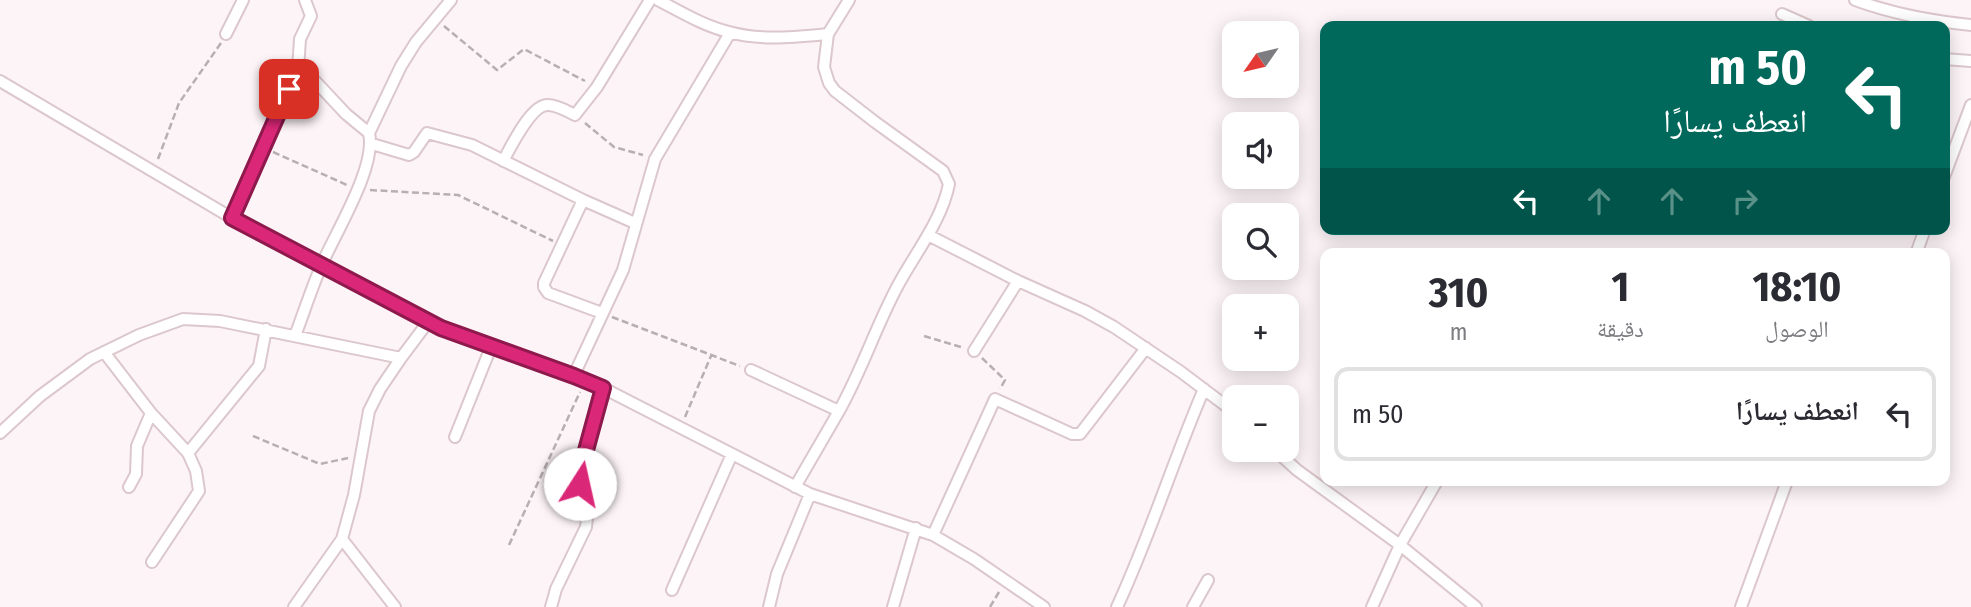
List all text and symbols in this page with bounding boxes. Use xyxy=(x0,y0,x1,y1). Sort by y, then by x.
north arrow xyxy=(1222,21,1298,98)
map controls xyxy=(1222,21,1299,462)
text: 50 m xyxy=(1709,38,1807,97)
icon: left xyxy=(1831,49,1922,140)
pin xyxy=(259,59,319,119)
icon: arrive xyxy=(270,70,308,108)
text: انعطف يسارًا xyxy=(1663,102,1807,140)
button: sound xyxy=(1222,112,1299,189)
icon: left xyxy=(1507,182,1545,220)
icon: ahead xyxy=(1580,182,1618,220)
icon: ahead xyxy=(1653,182,1691,220)
icon: right xyxy=(1726,182,1764,220)
button: search xyxy=(1222,203,1299,280)
text: 1 xyxy=(1612,262,1629,312)
text: 18:10 xyxy=(1753,262,1841,312)
text: 310 xyxy=(1429,268,1488,318)
button: + xyxy=(1222,294,1299,371)
text: دقيقة xyxy=(1597,315,1644,343)
text: الوصول xyxy=(1765,315,1829,343)
text: m xyxy=(1450,318,1467,346)
button: − xyxy=(1222,385,1299,462)
icon: left xyxy=(1880,395,1918,433)
text: انعطف يسارًا xyxy=(1736,396,1859,427)
text: 50 m xyxy=(1352,399,1404,430)
position arrow xyxy=(543,447,617,521)

